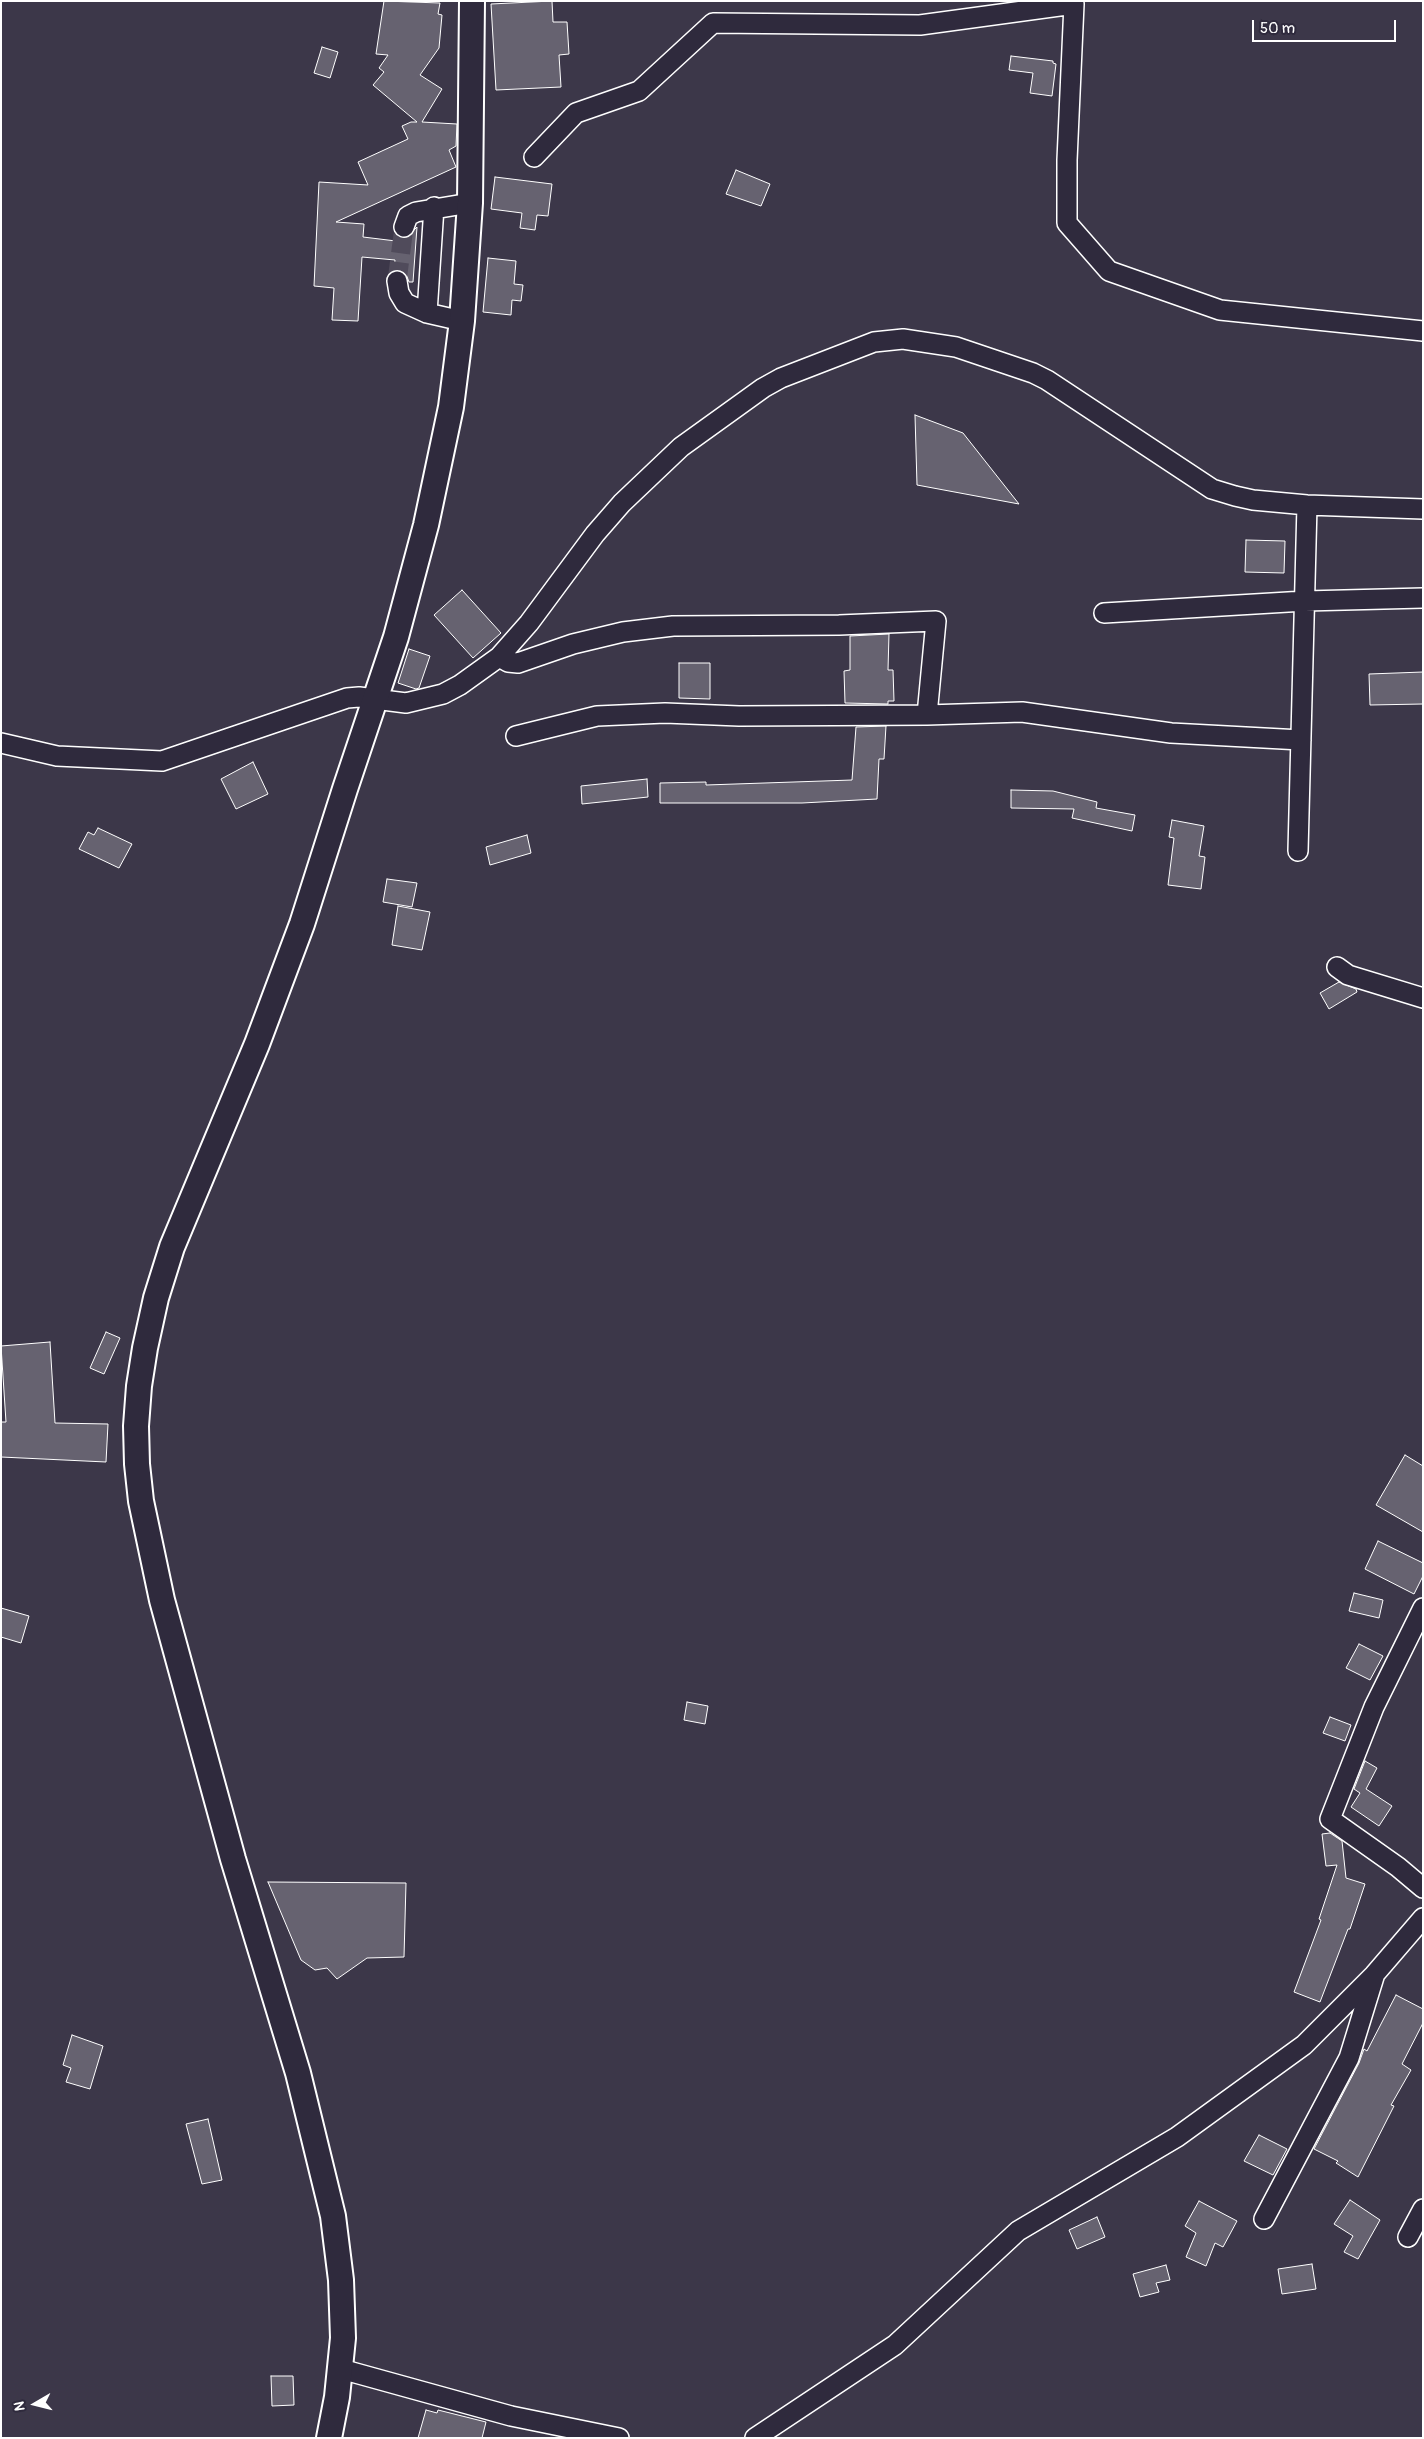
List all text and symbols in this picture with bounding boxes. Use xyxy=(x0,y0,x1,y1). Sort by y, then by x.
scale bar xyxy=(1254,10,1398,42)
text: 50 m xyxy=(1260,19,1295,38)
north arrow xyxy=(10,2379,60,2429)
text: N xyxy=(11,2400,29,2412)

